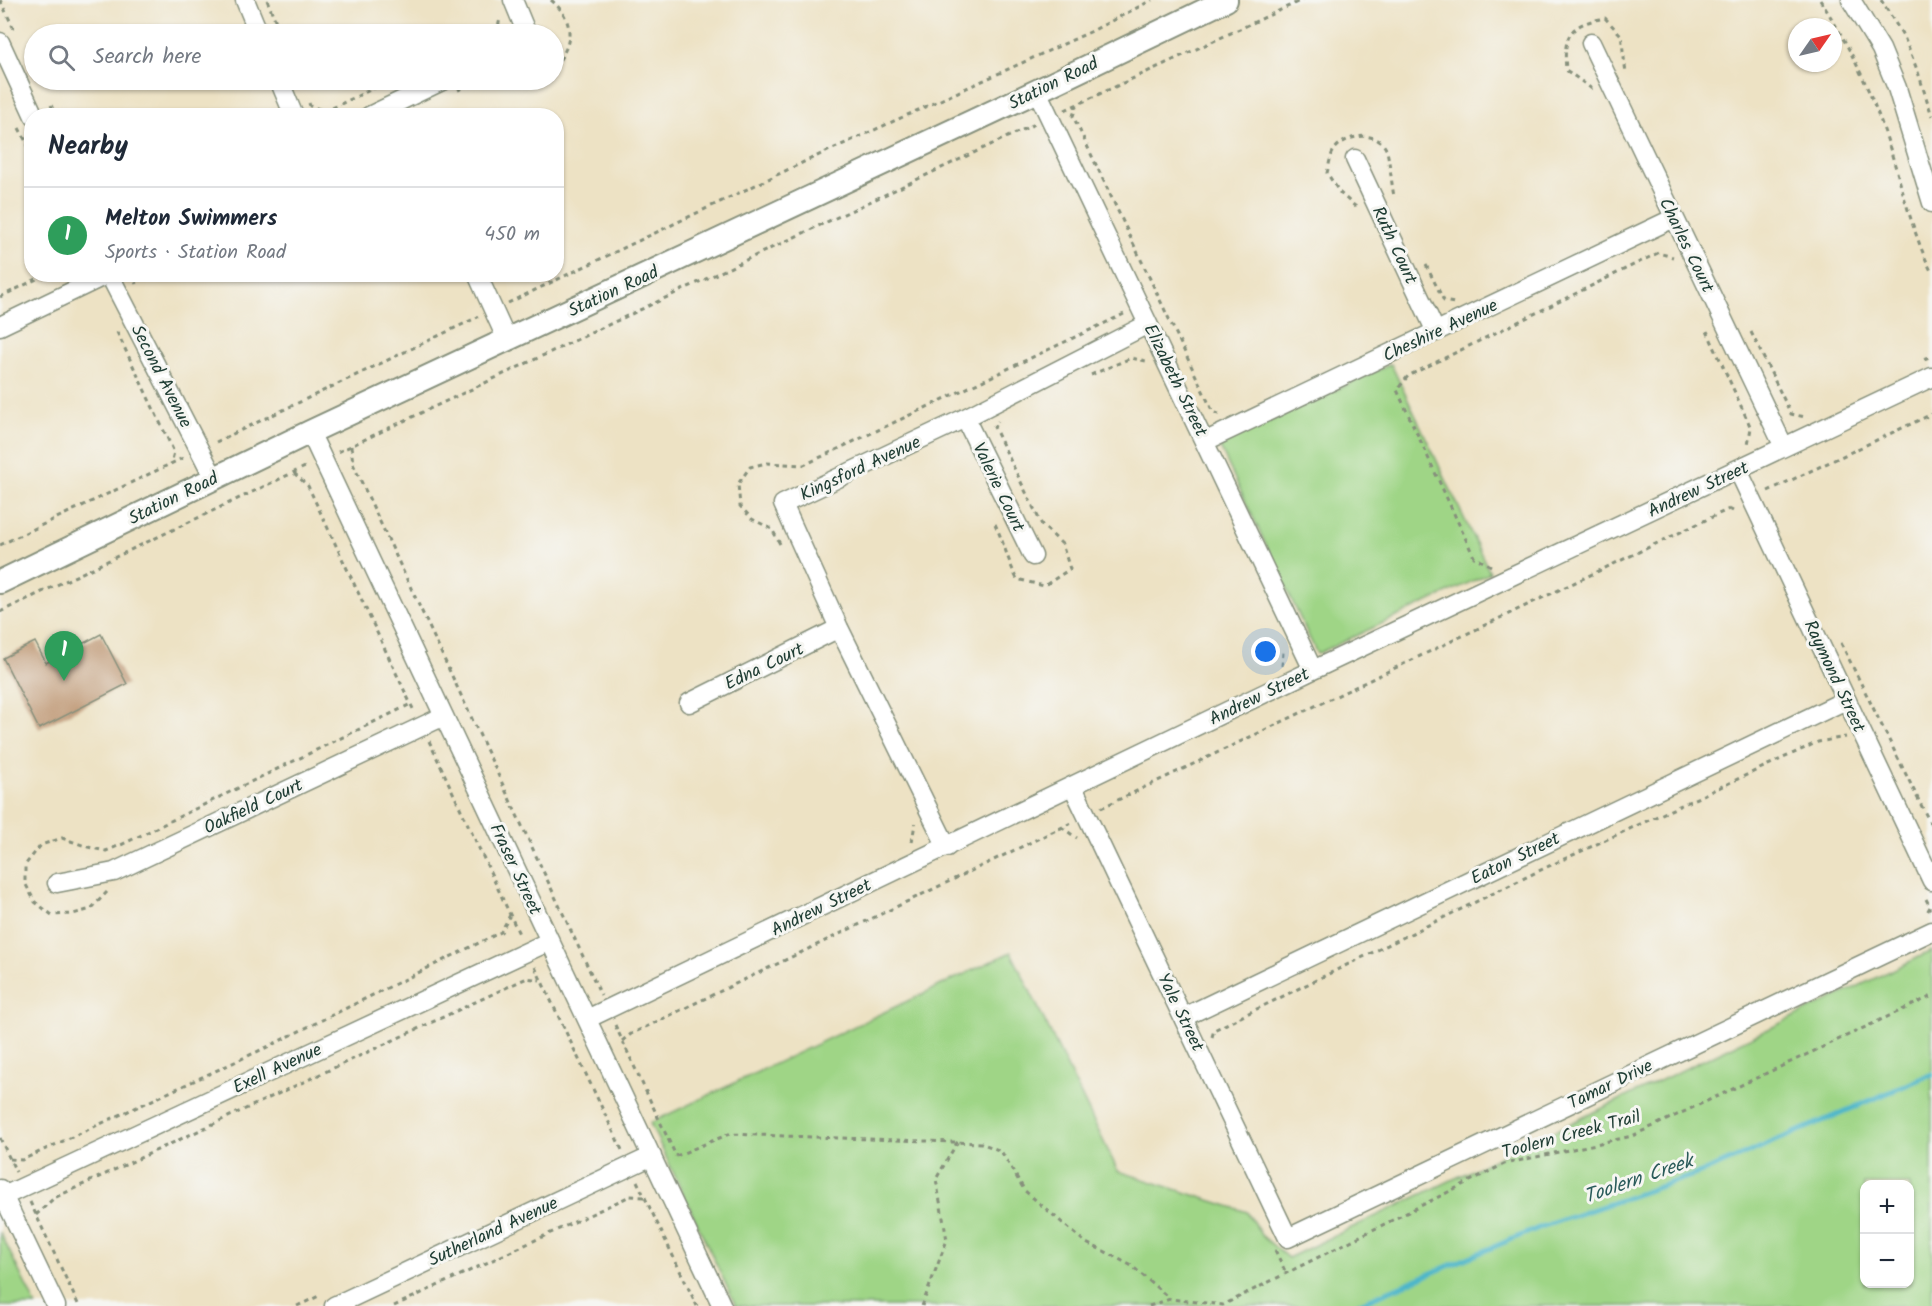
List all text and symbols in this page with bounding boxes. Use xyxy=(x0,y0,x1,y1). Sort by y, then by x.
north arrow xyxy=(1788,18,1842,72)
search box xyxy=(24,24,564,90)
text: Search here xyxy=(93,40,201,75)
icon: search xyxy=(45,41,78,74)
street label: Station Road xyxy=(1004,50,1105,119)
text: Nearby xyxy=(48,126,128,168)
street label: Charles Court xyxy=(1650,193,1722,299)
text: Melton Swimmers xyxy=(105,202,277,237)
street label: Ruth Court xyxy=(1363,202,1425,291)
text: 1 xyxy=(64,219,71,251)
text: 450 m xyxy=(484,219,540,251)
text: Sports · Station Road xyxy=(105,237,286,269)
street label: Station Road xyxy=(563,258,665,326)
street label: Cheshire Avenue xyxy=(1378,292,1503,371)
street label: Elizabeth Street xyxy=(1135,319,1215,443)
street label: Second Avenue xyxy=(122,320,199,433)
street label: Kingsford Avenue xyxy=(795,429,926,510)
street label: Valerie Court xyxy=(963,438,1032,538)
street label: Andrew Street xyxy=(1643,454,1755,526)
street label: Station Road xyxy=(124,465,225,534)
street label: Raymond Street xyxy=(1795,616,1873,739)
pin: 1 xyxy=(44,632,84,681)
street label: Edna Court xyxy=(720,635,810,699)
your location xyxy=(1251,637,1280,666)
street label: Andrew Street xyxy=(1205,660,1316,734)
street label: Oakfield Court xyxy=(199,771,309,843)
street label: Fraser Street xyxy=(481,819,549,921)
street label: Eaton Street xyxy=(1466,825,1566,894)
street label: Andrew Street xyxy=(767,871,878,945)
street label: Yale Street xyxy=(1148,968,1212,1058)
street label: Exell Avenue xyxy=(228,1036,327,1103)
street label: Tamar Drive xyxy=(1563,1052,1658,1118)
street label: Toolern Creek Trail xyxy=(1499,1103,1645,1168)
water label: Toolern Creek xyxy=(1580,1145,1700,1214)
map controls xyxy=(1860,1180,1914,1288)
button: + xyxy=(1860,1180,1914,1234)
street label: Sutherland Avenue xyxy=(424,1190,563,1275)
button: − xyxy=(1860,1234,1914,1288)

